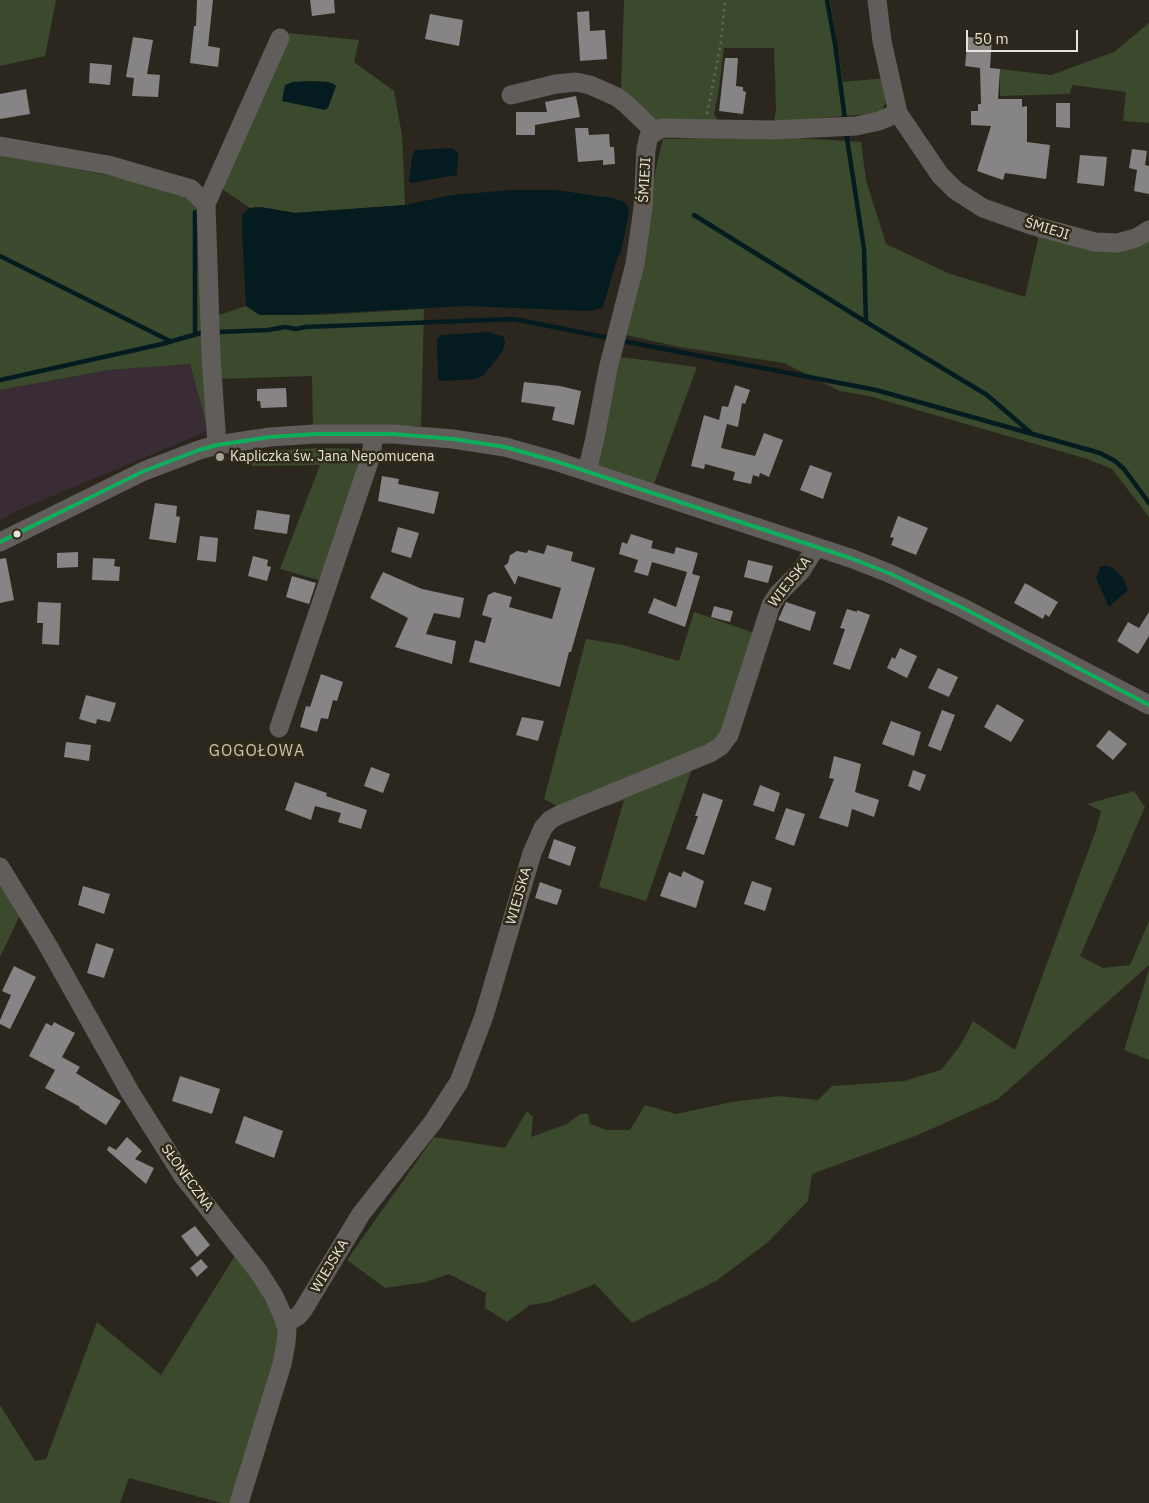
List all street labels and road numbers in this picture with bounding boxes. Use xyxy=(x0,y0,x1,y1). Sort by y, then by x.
street label: ŚMIEJI xyxy=(635,157,655,203)
street label: ŚMIEJI xyxy=(1023,214,1071,244)
street label: WIEJSKA xyxy=(765,554,815,610)
street label: WIEJSKA xyxy=(503,865,535,927)
street label: SŁONECZNA xyxy=(157,1141,217,1215)
street label: WIEJSKA xyxy=(308,1236,352,1296)

